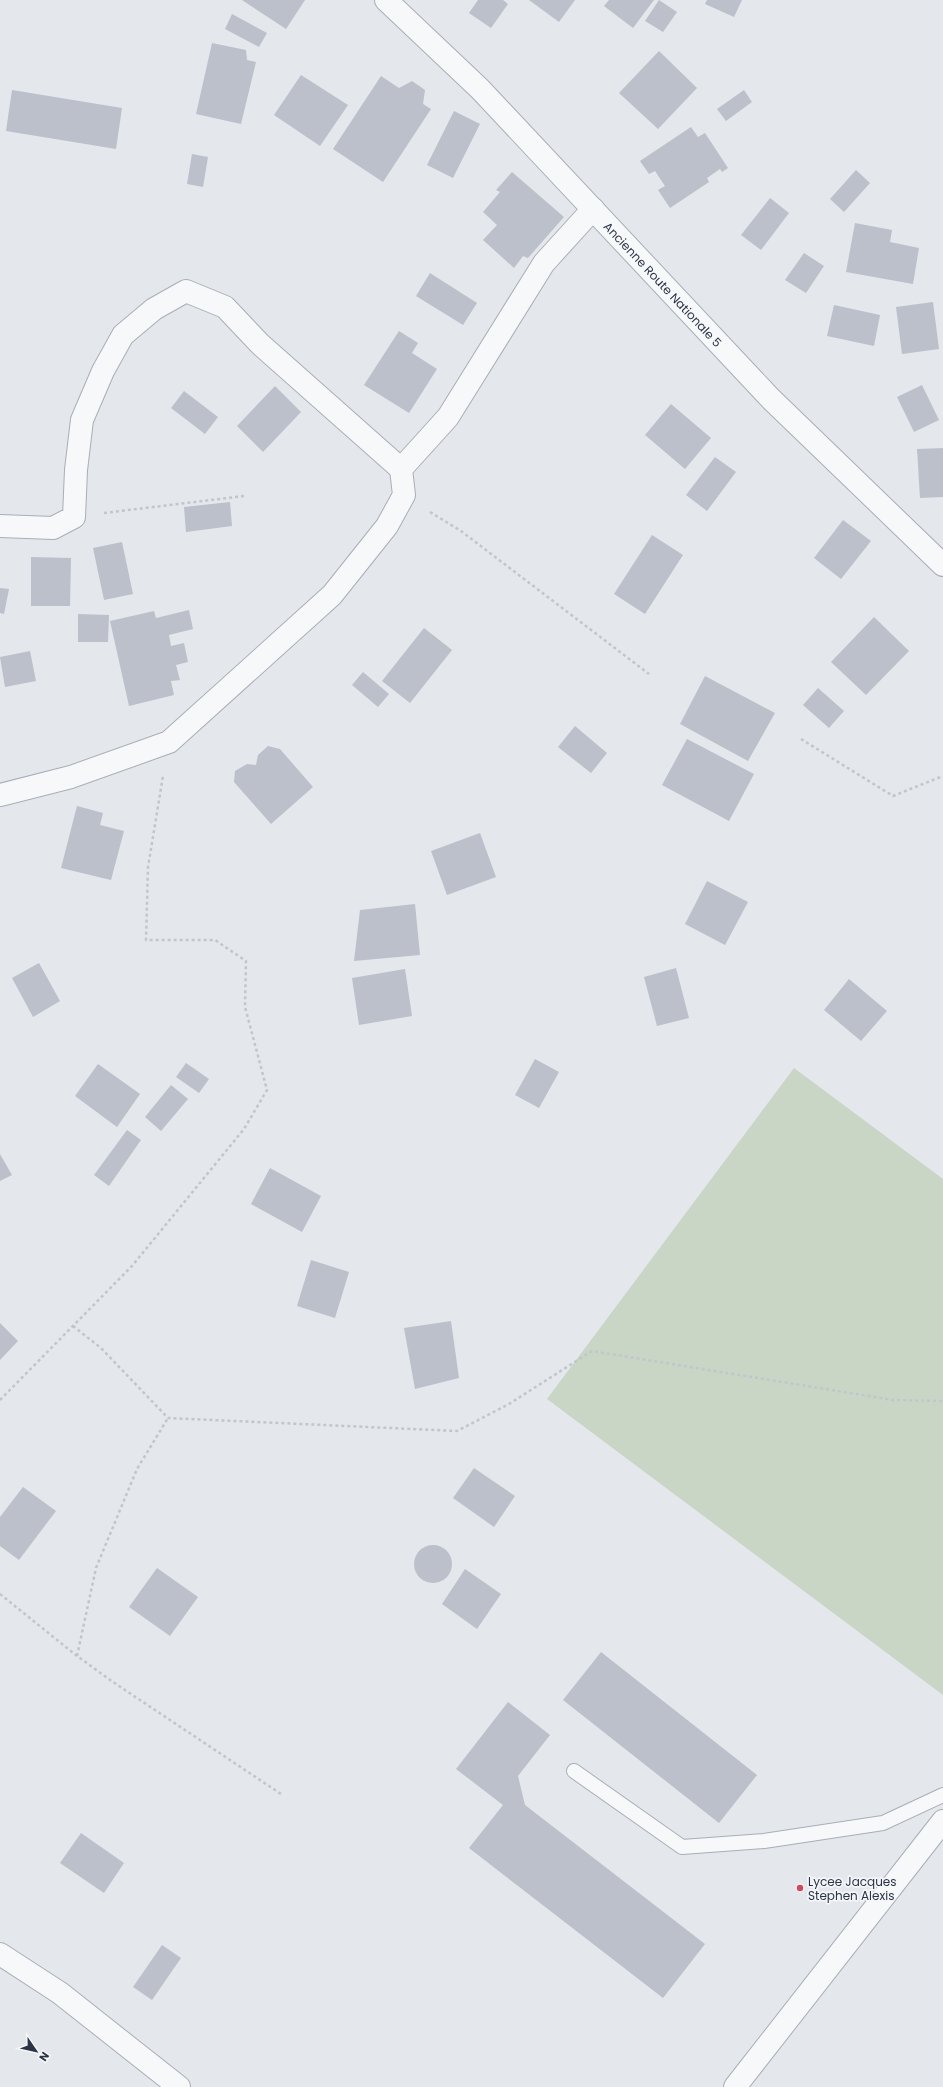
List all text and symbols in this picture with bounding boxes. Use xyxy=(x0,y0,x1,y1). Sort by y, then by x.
street label: Ancienne Route Nationale 5 xyxy=(600,218,726,350)
place label: Lycee Jacques Stephen Alexis xyxy=(808,1873,897,1904)
marker: Lycee Jacques Stephen Alexis xyxy=(795,1883,805,1893)
north arrow xyxy=(16,2031,56,2071)
text: N xyxy=(35,2049,53,2064)

